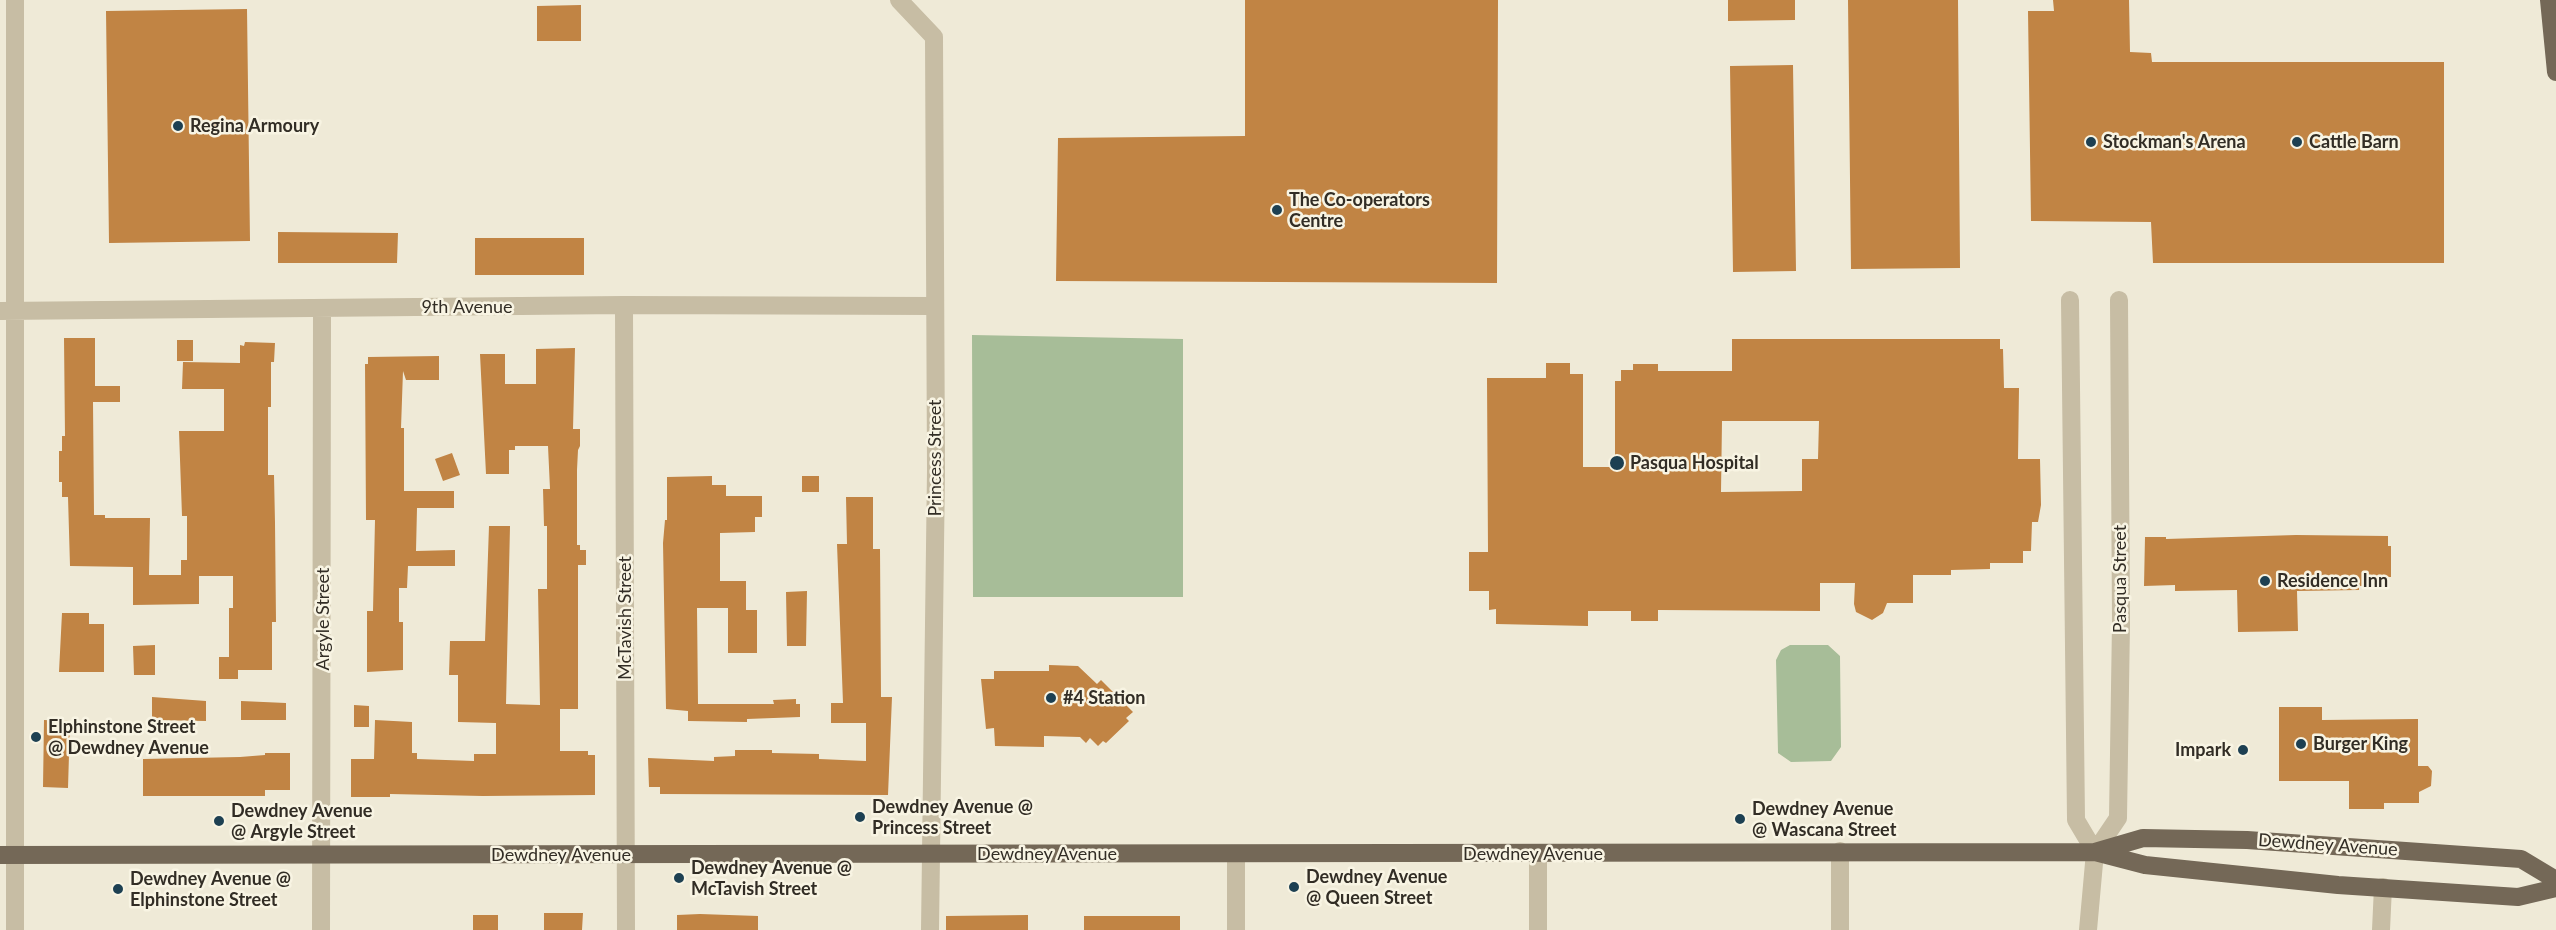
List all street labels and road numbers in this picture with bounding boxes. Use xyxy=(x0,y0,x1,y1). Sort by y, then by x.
street label: 9th Avenue xyxy=(421,296,513,318)
street label: Princess Street xyxy=(924,399,946,517)
street label: Pasqua Street xyxy=(2109,525,2131,633)
street label: McTavish Street xyxy=(614,556,636,680)
street label: Argyle Street xyxy=(312,568,334,670)
street label: Dewdney Avenue xyxy=(2257,829,2399,861)
street label: Dewdney Avenue xyxy=(977,843,1117,865)
street label: Dewdney Avenue xyxy=(1463,843,1603,865)
street label: Dewdney Avenue xyxy=(491,844,631,866)

